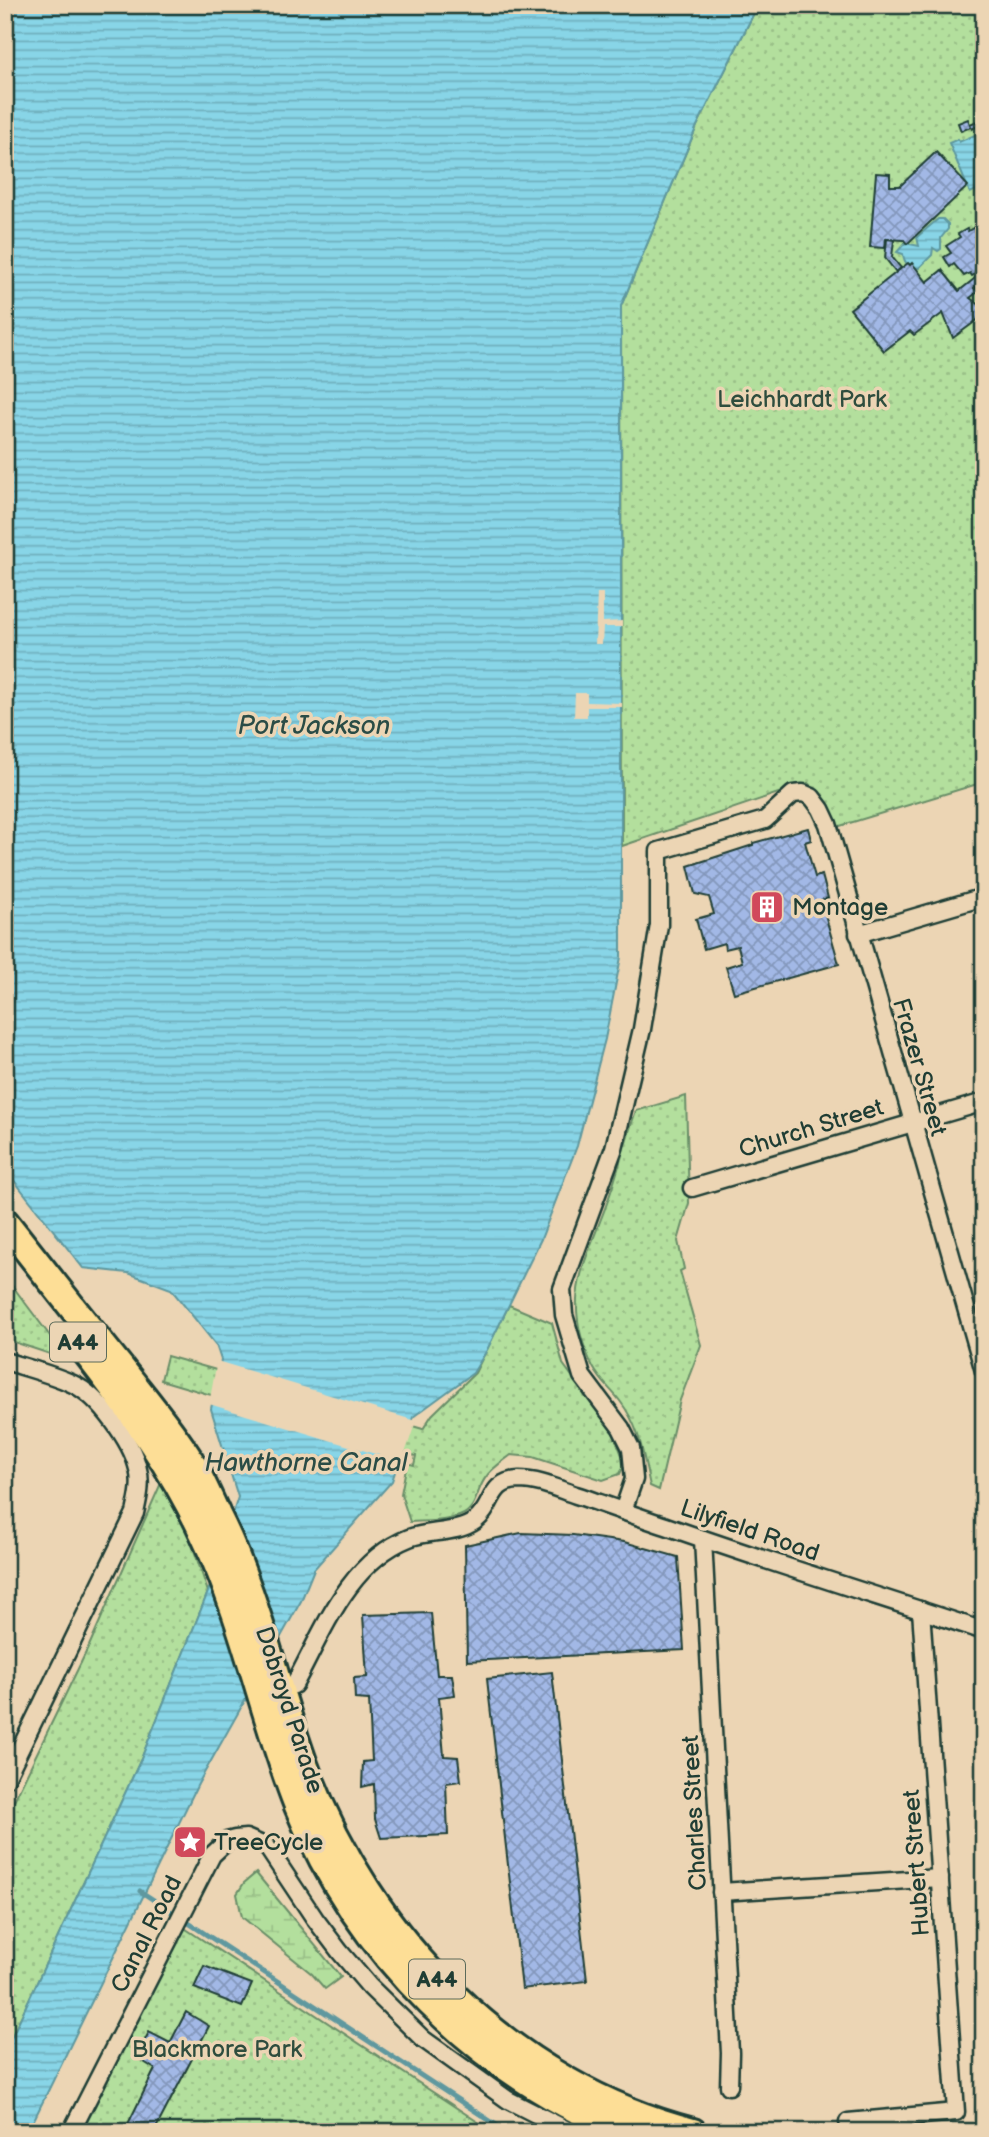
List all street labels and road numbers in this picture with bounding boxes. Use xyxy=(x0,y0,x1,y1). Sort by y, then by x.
street label: Frazer Street xyxy=(886,995,953,1140)
street label: Church Street xyxy=(735,1093,888,1164)
road number: A44 xyxy=(50,1322,106,1362)
street label: Lilyfield Road xyxy=(677,1493,823,1568)
street label: Dobroyd Parade xyxy=(249,1623,330,1797)
street label: Charles Street xyxy=(676,1734,713,1892)
street label: Hubert Street xyxy=(897,1788,936,1937)
street label: Canal Road xyxy=(105,1871,188,1998)
road number: A44 xyxy=(409,1960,465,1998)

